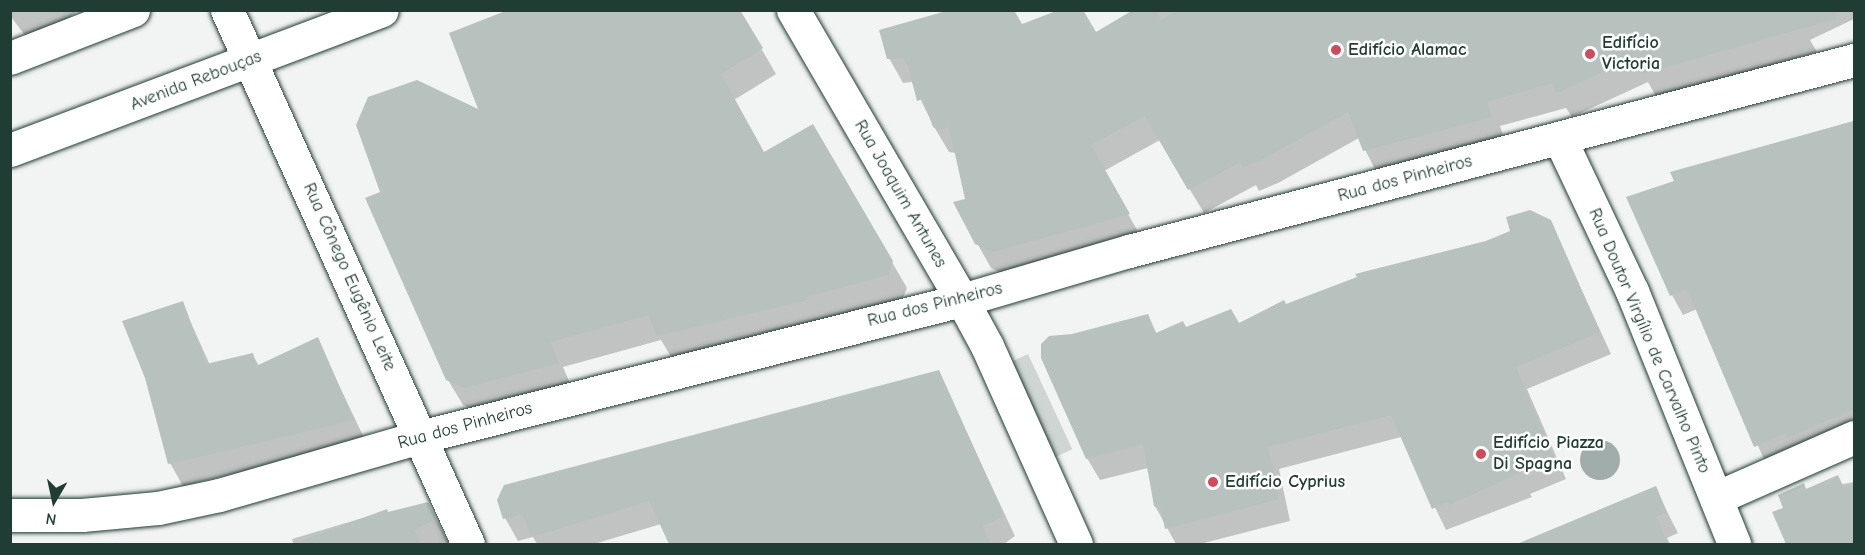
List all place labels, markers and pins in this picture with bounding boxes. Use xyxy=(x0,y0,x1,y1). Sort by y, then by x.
place label: Edifício Victoria xyxy=(1602,33,1660,76)
place label: Edifício Alamac xyxy=(1348,39,1466,61)
marker: Edifício Alamac xyxy=(1329,43,1343,57)
marker: Edifício Victoria xyxy=(1583,47,1597,61)
place label: Edifício Piazza Di Spagna xyxy=(1493,433,1604,476)
marker: Edifício Piazza Di Spagna xyxy=(1474,447,1488,461)
place label: Edifício Cyprius xyxy=(1225,471,1345,493)
marker: Edifício Cyprius xyxy=(1206,475,1220,489)

